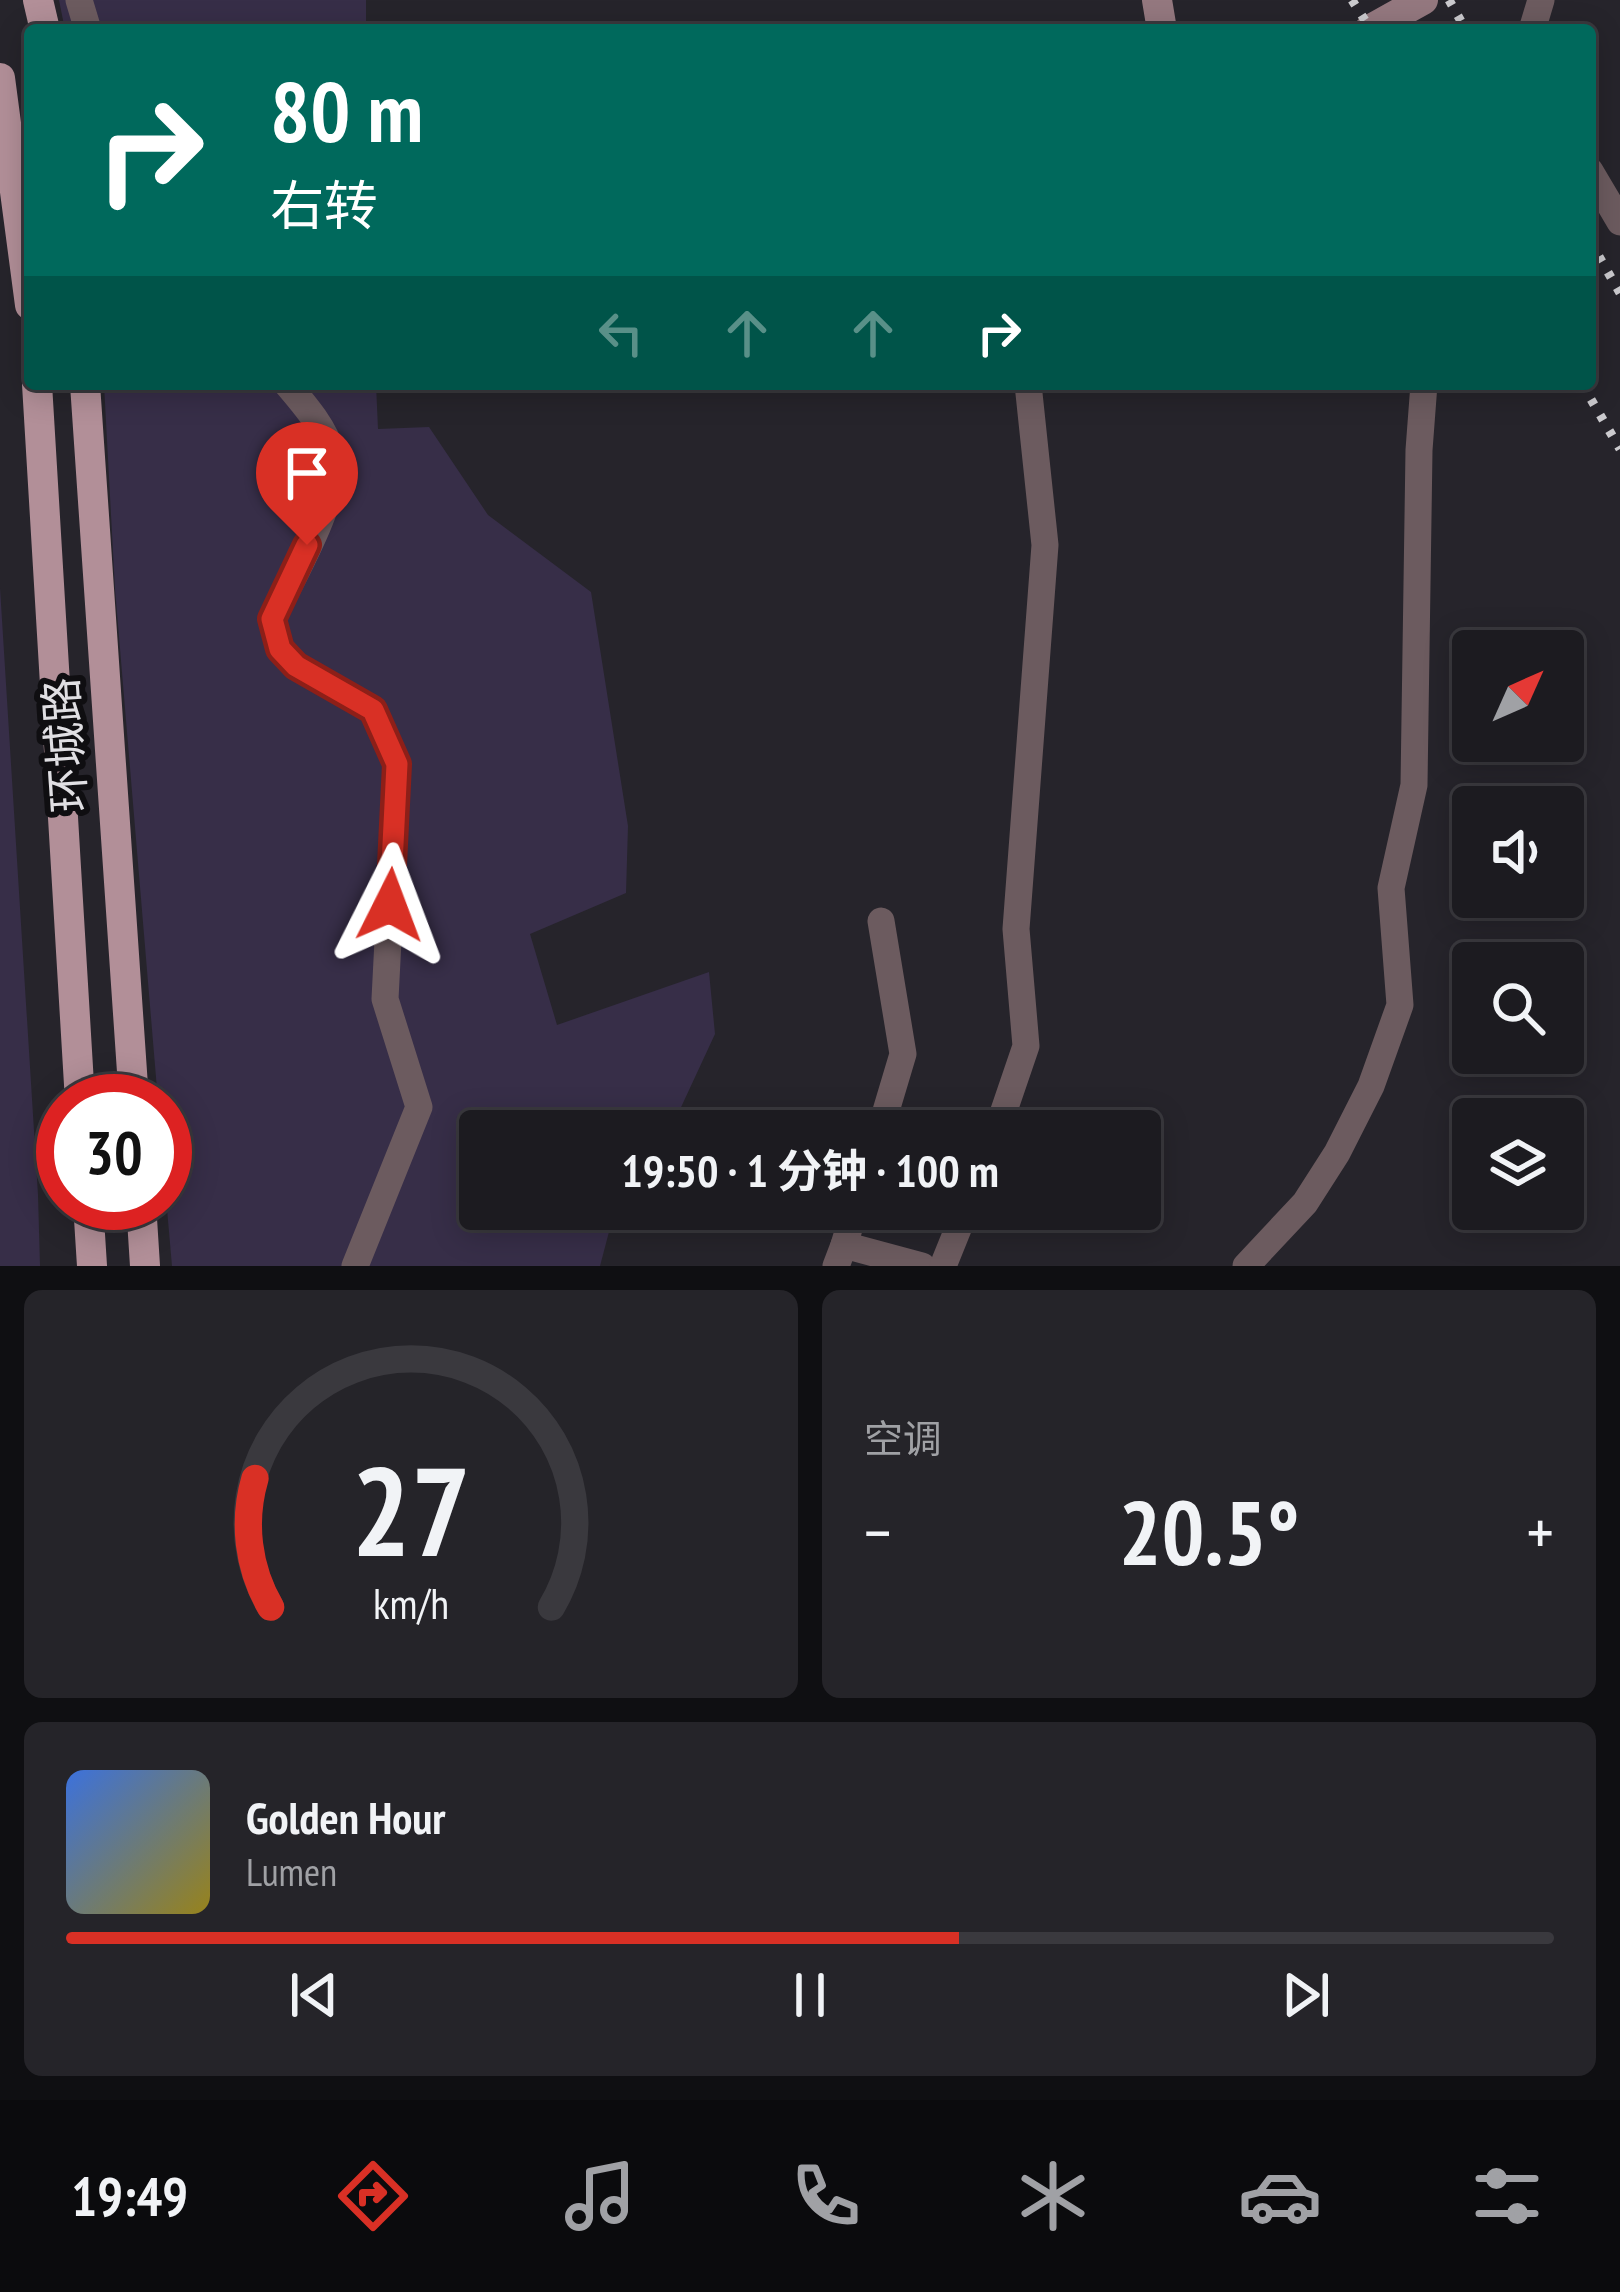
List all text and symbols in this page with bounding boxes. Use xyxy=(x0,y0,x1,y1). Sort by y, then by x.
text: 80 m xyxy=(270,56,423,165)
icon: right xyxy=(72,72,228,228)
text: 右转 xyxy=(270,170,378,240)
icon: left xyxy=(588,300,654,366)
icon: ahead xyxy=(714,300,780,366)
icon: ahead xyxy=(840,300,906,366)
icon: right xyxy=(966,300,1032,366)
pin xyxy=(256,422,358,545)
icon: arrive xyxy=(274,440,340,506)
north arrow xyxy=(1452,630,1584,762)
map controls xyxy=(1452,630,1584,1230)
street label: 环城路 xyxy=(30,676,98,814)
button: sound xyxy=(1452,786,1584,918)
position arrow xyxy=(327,842,453,968)
button: search xyxy=(1452,942,1584,1074)
speed limit sign: 30 xyxy=(36,1074,192,1230)
button: layers xyxy=(1452,1098,1584,1230)
text: 19:50 · 1 分钟 · 100 m xyxy=(621,1141,999,1199)
text: 空调 xyxy=(864,1413,942,1464)
text: 27 xyxy=(351,1429,471,1590)
text: 20.5° xyxy=(1119,1473,1299,1590)
text: − xyxy=(864,1489,891,1574)
text: + xyxy=(1527,1489,1554,1574)
text: km/h xyxy=(373,1575,449,1631)
text: Golden Hour xyxy=(246,1788,446,1846)
text: Lumen xyxy=(246,1846,337,1897)
icon: previous xyxy=(281,1962,347,2028)
icon: pause xyxy=(777,1962,843,2028)
icon: next xyxy=(1273,1962,1339,2028)
icon: directions xyxy=(331,2154,415,2238)
icon: music xyxy=(558,2154,642,2238)
icon: phone xyxy=(784,2154,868,2238)
icon: climate xyxy=(1011,2154,1095,2238)
icon: car xyxy=(1238,2154,1322,2238)
icon: filters xyxy=(1465,2154,1549,2238)
text: 19:49 xyxy=(71,2161,188,2231)

